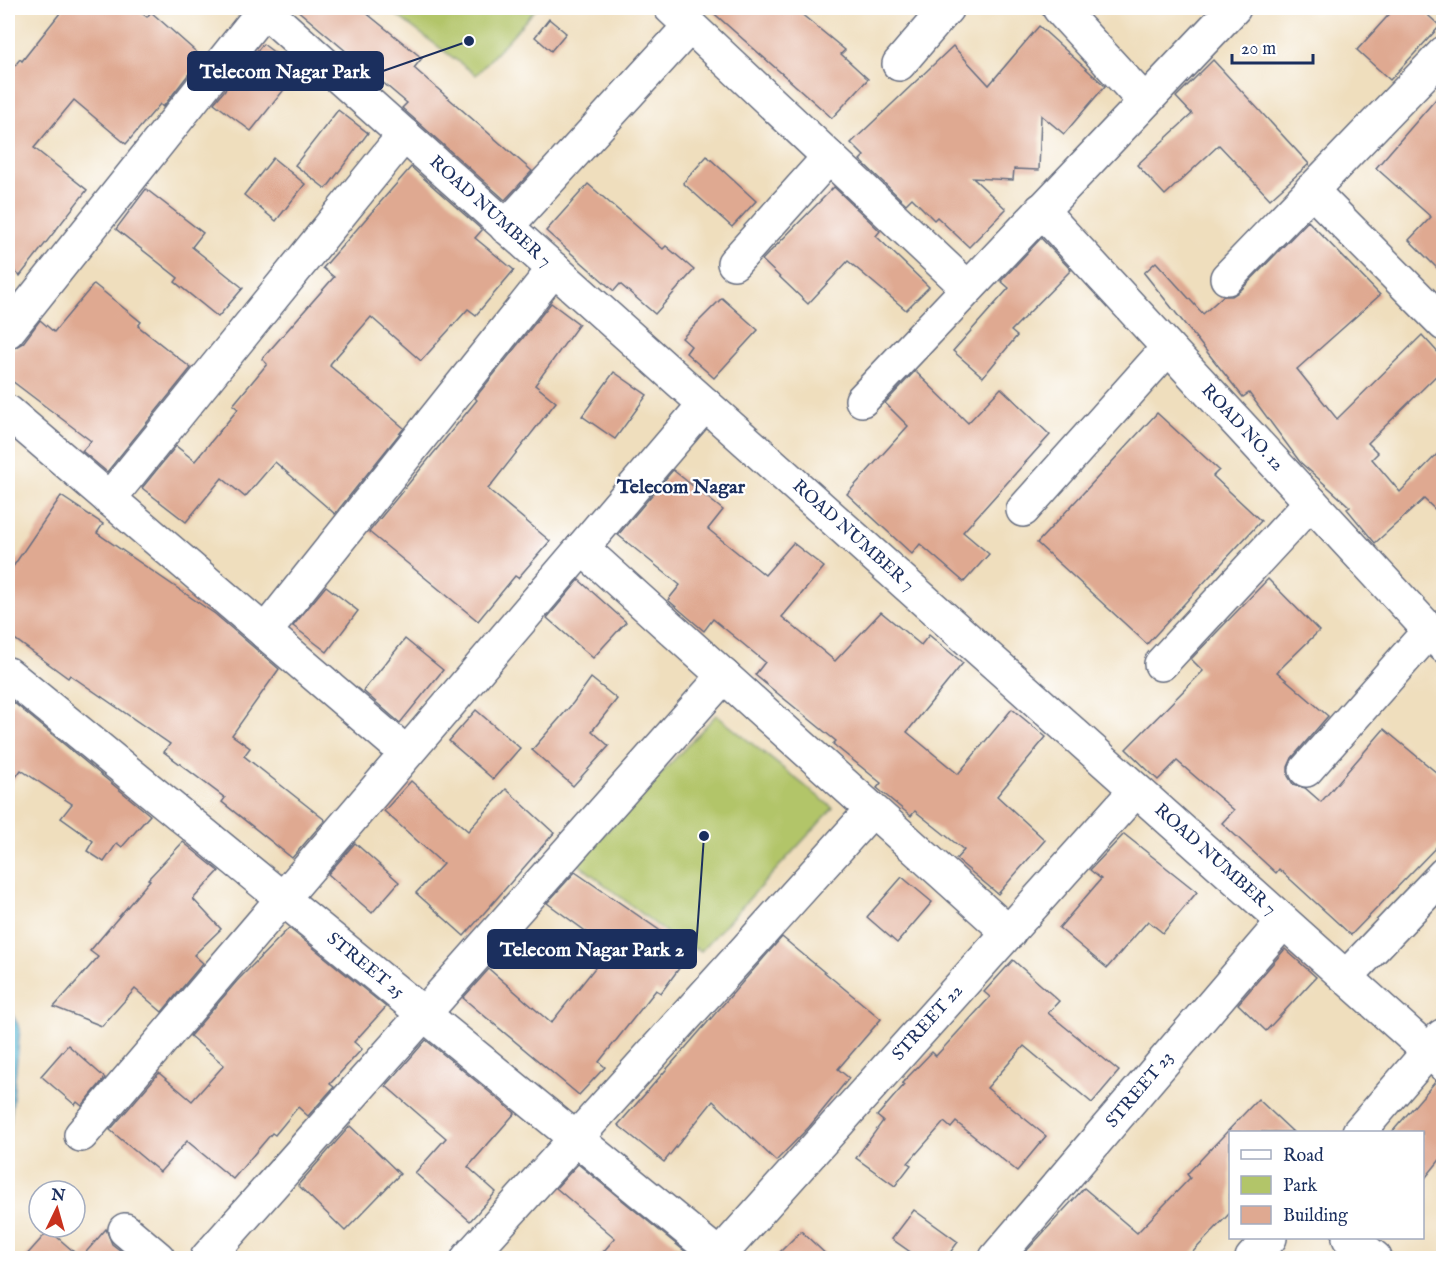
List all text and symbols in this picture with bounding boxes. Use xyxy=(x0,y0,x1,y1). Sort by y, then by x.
scale bar xyxy=(1232,27,1313,65)
text: 20 m xyxy=(1241,38,1276,61)
callout: Telecom Nagar Park xyxy=(188,52,383,90)
text: Telecom Nagar Park xyxy=(199,60,371,85)
street label: ROAD NUMBER 7 xyxy=(424,151,556,273)
street label: ROAD NO. 12 xyxy=(1196,379,1288,477)
district label: Telecom Nagar xyxy=(616,475,746,500)
street label: ROAD NUMBER 7 xyxy=(787,475,919,597)
street label: ROAD NUMBER 7 xyxy=(1149,799,1281,921)
street label: STREET 25 xyxy=(322,928,409,1004)
callout: Telecom Nagar Park 2 xyxy=(488,930,696,968)
text: Telecom Nagar Park 2 xyxy=(499,938,685,963)
street label: STREET 22 xyxy=(888,980,968,1066)
street label: STREET 23 xyxy=(1101,1047,1179,1133)
legend xyxy=(1229,1131,1424,1239)
text: Road xyxy=(1283,1145,1324,1168)
text: Park xyxy=(1283,1175,1318,1198)
north arrow xyxy=(27,1179,87,1239)
text: N xyxy=(49,1185,66,1207)
text: Building xyxy=(1283,1205,1348,1228)

